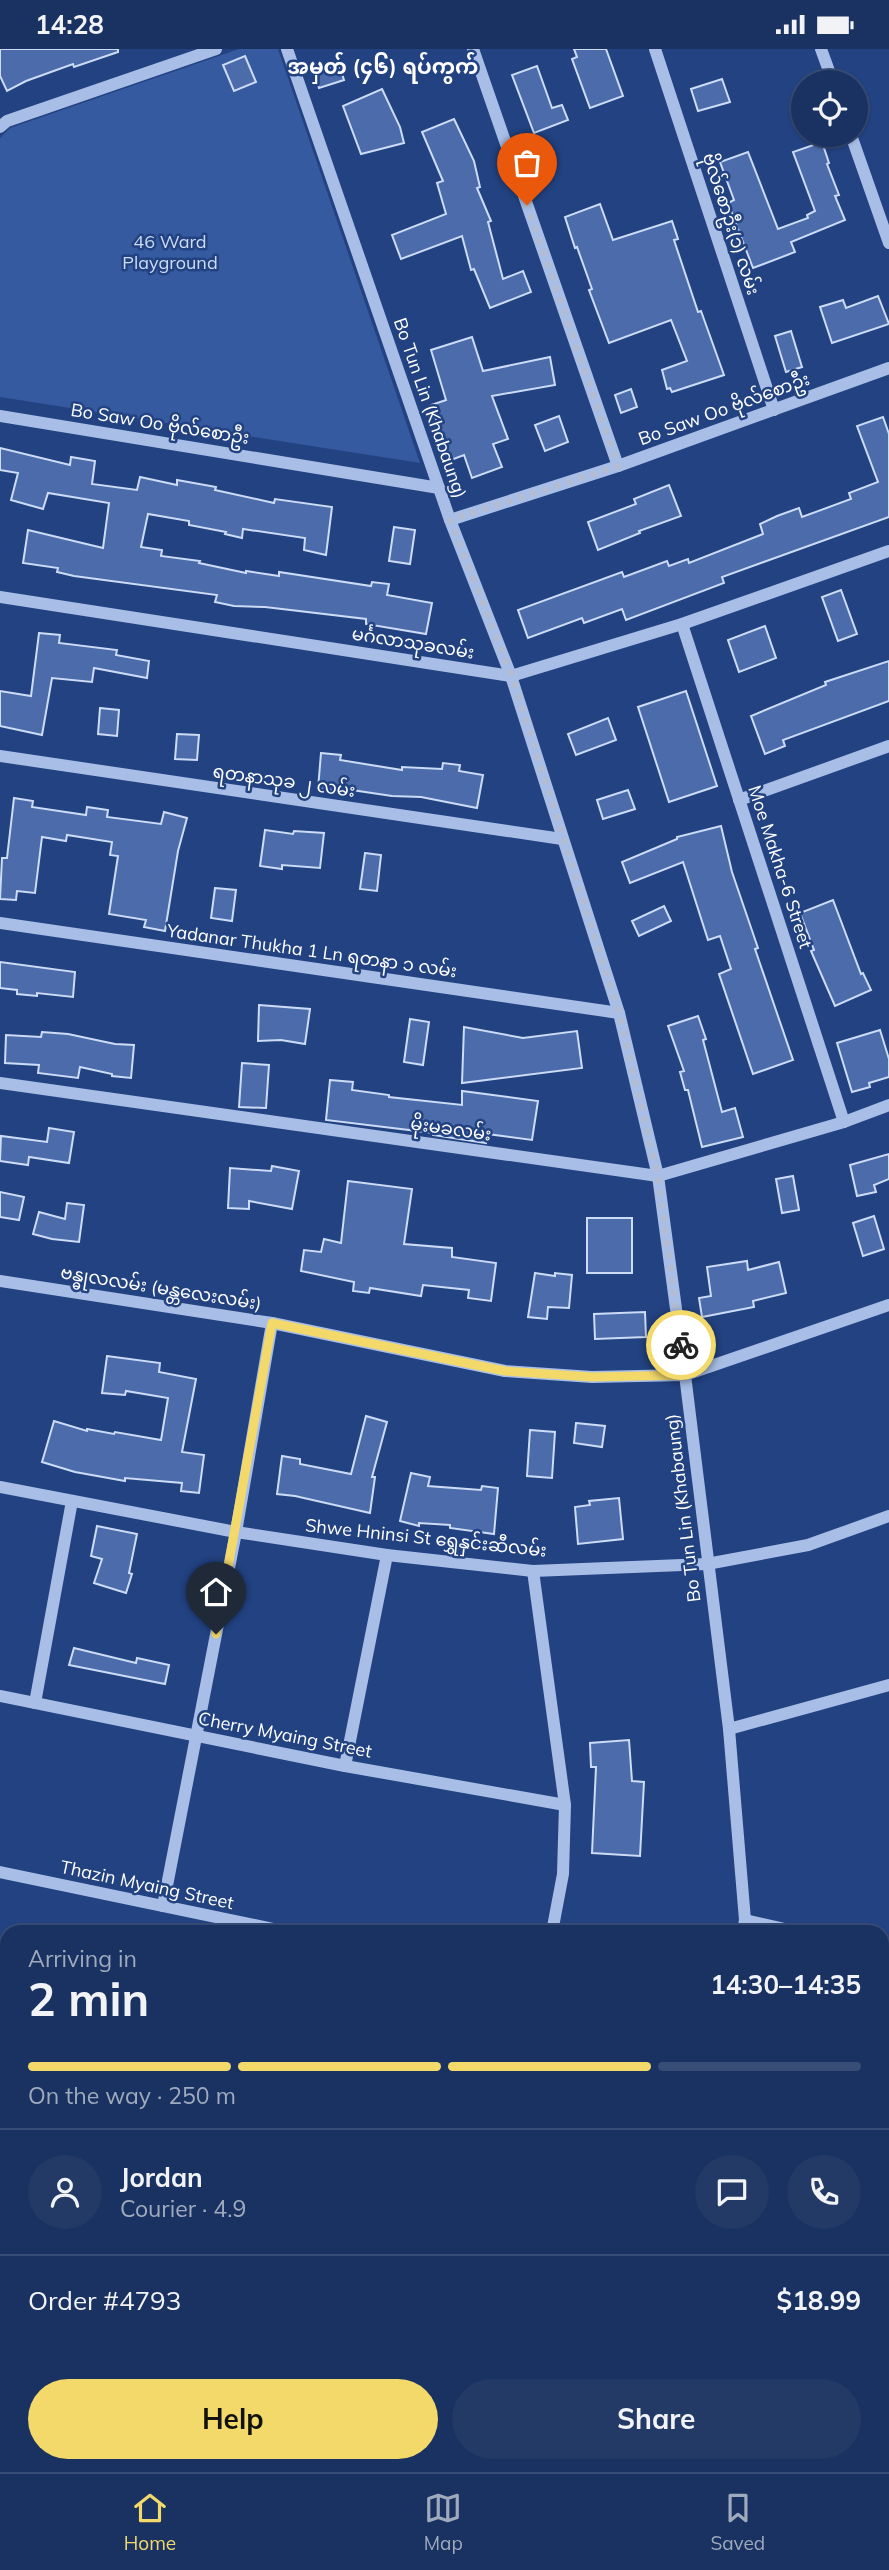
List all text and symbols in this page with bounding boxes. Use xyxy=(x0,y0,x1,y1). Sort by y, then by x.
text: 14:28 xyxy=(35,8,104,41)
district label: အမှတ် (၄၆) ရပ်ကွက် xyxy=(288,51,478,84)
map controls xyxy=(791,70,868,147)
button: locate xyxy=(791,70,868,147)
pin xyxy=(497,133,557,205)
icon: bag xyxy=(508,144,546,182)
street label: ဗိုလ်စောဦး(၁) လမ်း xyxy=(694,149,767,299)
park label: 46 Ward Playground xyxy=(122,230,218,274)
street label: Bo Tun Lin (Khabaung) xyxy=(389,315,472,501)
street label: Bo Saw Oo ဗိုလ်စောဦး xyxy=(634,365,814,454)
street label: Bo Saw Oo ဗိုလ်စောဦး xyxy=(69,396,251,453)
street label: မင်္ဂလာသုခလမ်း xyxy=(350,620,476,667)
street label: ရတနာသုခ ၂ လမ်း xyxy=(211,758,357,806)
street label: Moe Makha-6 Street xyxy=(743,782,818,951)
street label: Yadanar Thukha 1 Ln ရတနာ ၁ လမ်း xyxy=(164,918,459,986)
street label: မိုးမခလမ်း xyxy=(409,1109,493,1150)
street label: ဗန္ဓုလလမ်း (မန္တလေးလမ်း) xyxy=(58,1259,263,1319)
courier xyxy=(646,1310,716,1380)
icon: bike xyxy=(662,1326,700,1364)
street label: Bo Tun Lin (Khabaung) xyxy=(660,1413,705,1603)
street label: Shwe Hninsi St ရွှေနှင်းဆီလမ်း xyxy=(304,1511,548,1566)
pin xyxy=(186,1562,246,1634)
icon: home xyxy=(197,1573,235,1611)
street label: Cherry Myaing Street xyxy=(196,1706,374,1763)
street label: Thazin Myaing Street xyxy=(58,1855,236,1914)
text: Arriving in xyxy=(28,1944,137,1973)
text: 14:30–14:35 xyxy=(710,1968,861,2001)
text: 2 min xyxy=(28,1970,149,2028)
text: On the way · 250 m xyxy=(28,2081,236,2110)
button: person xyxy=(28,2155,102,2229)
button: chat xyxy=(695,2155,769,2229)
button: phone xyxy=(787,2155,861,2229)
text: Jordan xyxy=(120,2161,203,2194)
text: Courier · 4.9 xyxy=(120,2194,246,2223)
text: Order #4793 xyxy=(28,2284,181,2317)
text: $18.99 xyxy=(777,2284,861,2317)
button: Help xyxy=(28,2379,438,2459)
button: Share xyxy=(452,2379,861,2459)
tab: Home xyxy=(124,2489,176,2555)
tab: Map xyxy=(424,2489,463,2555)
tab: Saved xyxy=(710,2489,765,2555)

